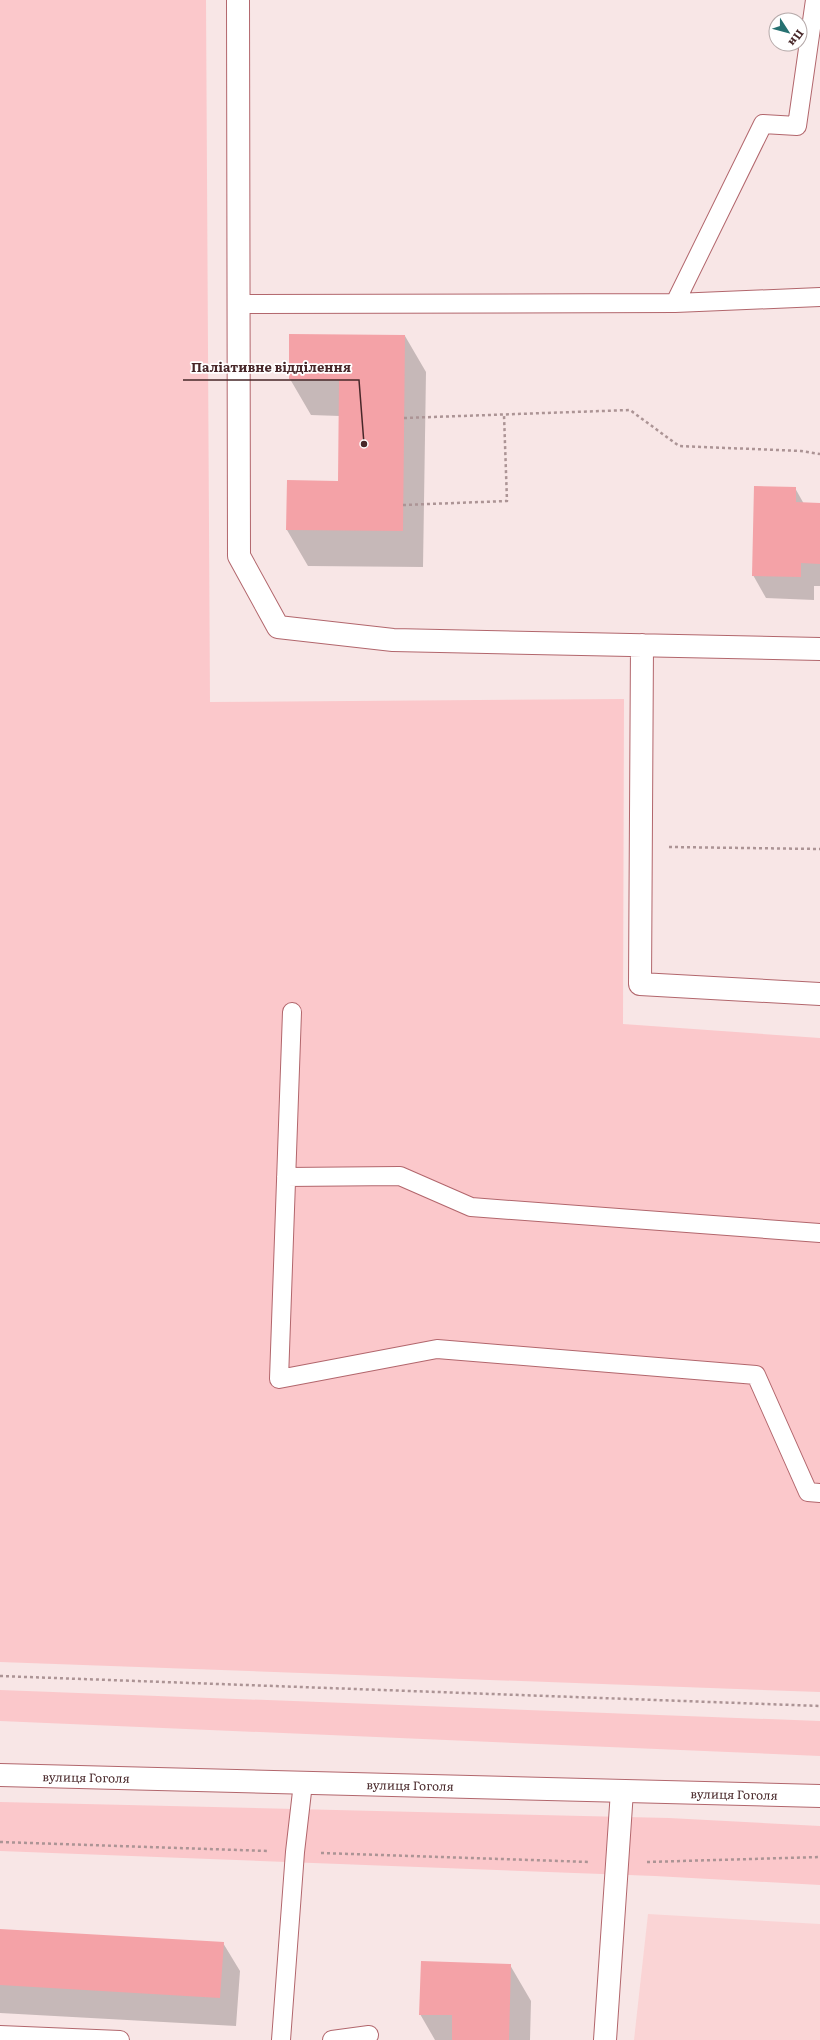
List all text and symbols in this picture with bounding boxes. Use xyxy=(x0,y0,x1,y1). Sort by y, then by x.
north arrow xyxy=(768,12,808,52)
text: Пн xyxy=(785,27,808,50)
callout: Паліативне відділення xyxy=(183,355,359,380)
text: Паліативне відділення xyxy=(191,357,351,376)
street label: вулиця Гоголя xyxy=(42,1767,130,1787)
street label: вулиця Гоголя xyxy=(366,1775,454,1795)
street label: вулиця Гоголя xyxy=(690,1784,778,1804)

